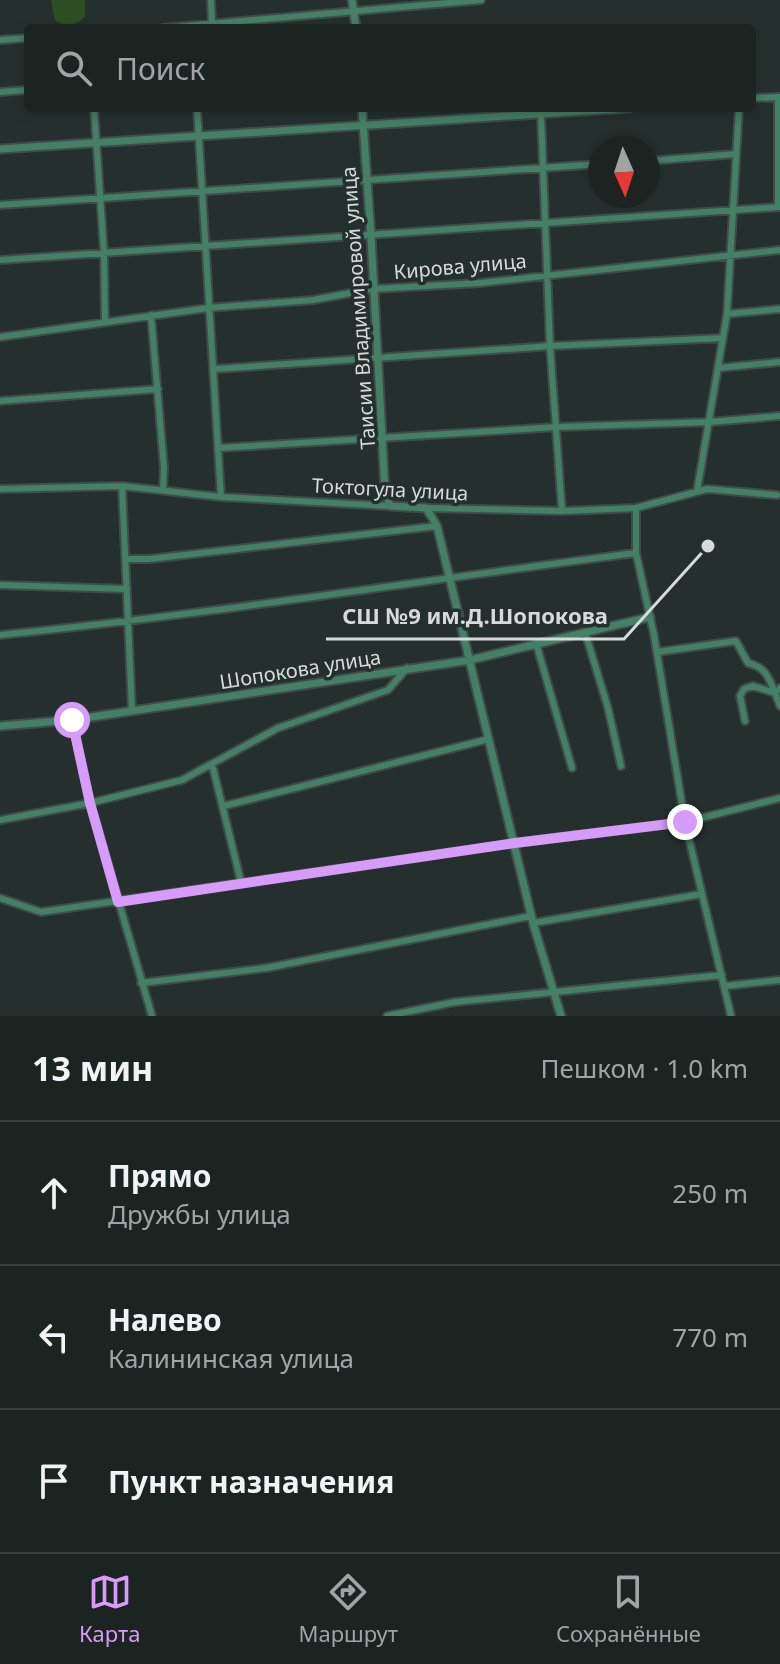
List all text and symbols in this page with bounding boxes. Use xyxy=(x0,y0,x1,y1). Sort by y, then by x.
search box xyxy=(24,24,756,112)
icon: search xyxy=(52,46,96,90)
text: Поиск xyxy=(116,48,205,89)
north arrow xyxy=(588,136,660,208)
street label: Таисии Владимировой улица xyxy=(335,166,381,450)
street label: Кирова улица xyxy=(392,247,528,285)
street label: Токтогула улица xyxy=(311,471,469,507)
callout: СШ №9 им.Д.Шопокова xyxy=(326,593,624,639)
text: СШ №9 им.Д.Шопокова xyxy=(342,600,608,630)
street label: Шопокова улица xyxy=(217,643,383,695)
route start xyxy=(54,702,90,738)
route end xyxy=(667,804,703,840)
text: 13 мин xyxy=(32,1045,153,1091)
text: Пешком · 1.0 km xyxy=(541,1050,748,1086)
text: Прямо xyxy=(108,1155,212,1196)
icon: ahead xyxy=(32,1171,76,1215)
text: 250 m xyxy=(672,1175,748,1211)
text: Дружбы улица xyxy=(108,1196,291,1232)
text: Налево xyxy=(108,1299,222,1340)
icon: left xyxy=(32,1315,76,1359)
text: 770 m xyxy=(672,1319,748,1355)
text: Калининская улица xyxy=(108,1340,354,1376)
icon: arrive xyxy=(32,1459,76,1503)
text: Пункт назначения xyxy=(108,1461,394,1502)
tab: Карта xyxy=(79,1570,140,1648)
tab: Маршрут xyxy=(298,1570,398,1648)
tab: Сохранённые xyxy=(556,1570,701,1648)

